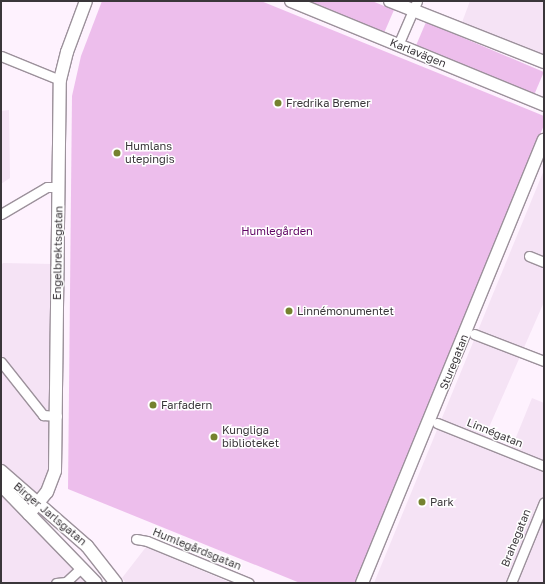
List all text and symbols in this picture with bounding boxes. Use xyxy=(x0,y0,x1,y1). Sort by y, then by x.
street label: Karlavägen xyxy=(388,36,448,70)
place label: Fredrika Bremer xyxy=(286,96,371,110)
marker: Fredrika Bremer xyxy=(273,98,283,108)
place label: Humlans utepingis xyxy=(125,140,174,166)
marker: Humlans utepingis xyxy=(112,148,122,158)
street label: Engelbrektsgatan xyxy=(51,206,65,300)
park label: Humlegården xyxy=(241,224,313,238)
place label: Linnémonumentet xyxy=(297,304,394,318)
marker: Linnémonumentet xyxy=(284,306,294,316)
street label: Sturegatan xyxy=(437,332,471,392)
place label: Farfadern xyxy=(161,398,212,412)
marker: Farfadern xyxy=(148,400,158,410)
street label: Linnégatan xyxy=(465,416,525,450)
place label: Kungliga biblioteket xyxy=(222,424,279,450)
marker: Kungliga biblioteket xyxy=(209,432,219,442)
street label: Birger Jarlsgatan xyxy=(11,480,89,548)
place label: Park xyxy=(430,495,454,509)
marker: Park xyxy=(417,497,427,507)
street label: Brahegatan xyxy=(498,507,534,569)
street label: Humlegårdsgatan xyxy=(151,525,243,573)

